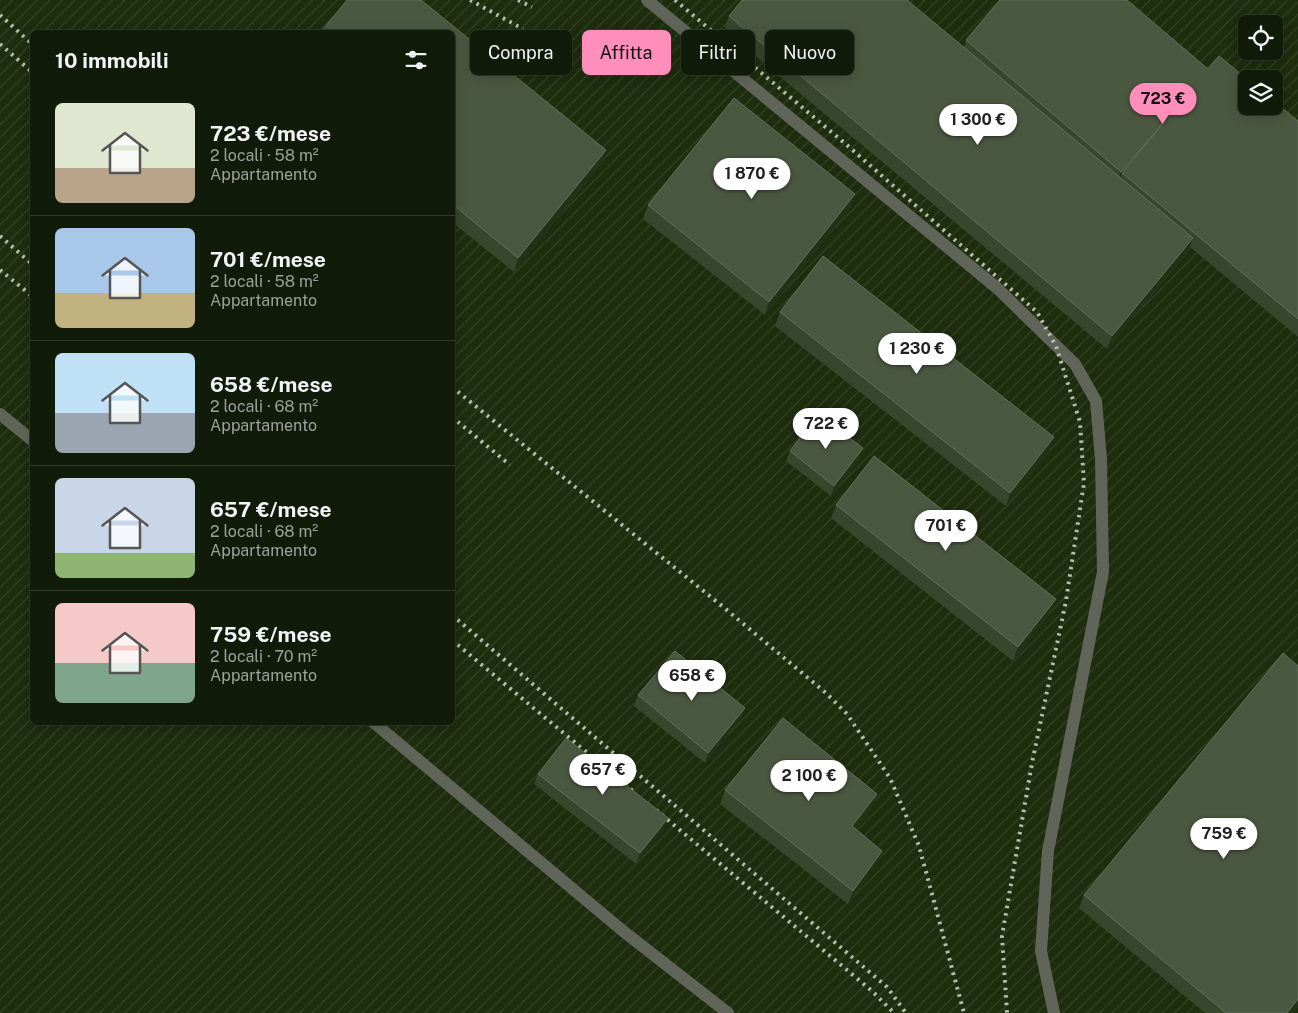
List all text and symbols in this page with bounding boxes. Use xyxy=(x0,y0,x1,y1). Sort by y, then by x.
map controls xyxy=(1238,15,1283,115)
button: locate xyxy=(1238,15,1283,60)
chip: Compra xyxy=(470,30,572,75)
chip: Affitta xyxy=(582,30,671,75)
chip: Filtri xyxy=(681,30,755,75)
chip: Nuovo xyxy=(765,30,854,75)
icon: filters xyxy=(402,46,430,74)
text: 10 immobili xyxy=(55,48,169,73)
button: layers xyxy=(1238,70,1283,115)
pin: 723 € xyxy=(1128,82,1198,125)
text: 723 € xyxy=(1141,89,1185,108)
pin: 1 300 € xyxy=(932,104,1024,146)
text: 1 300 € xyxy=(950,110,1006,129)
text: 723 €/mese xyxy=(210,121,331,146)
icon: home xyxy=(95,123,155,183)
text: 2 locali · 58 m² xyxy=(210,146,319,165)
pin: 1 870 € xyxy=(706,158,798,200)
text: 1 870 € xyxy=(724,164,780,183)
text: Appartamento xyxy=(210,165,317,184)
text: 701 €/mese xyxy=(210,247,326,272)
icon: home xyxy=(95,248,155,308)
text: 2 locali · 58 m² xyxy=(210,272,319,291)
text: Appartamento xyxy=(210,291,317,310)
pin: 1 230 € xyxy=(871,332,963,375)
text: 1 230 € xyxy=(889,339,945,358)
text: 658 €/mese xyxy=(210,372,333,397)
icon: home xyxy=(95,373,155,433)
text: 2 locali · 68 m² xyxy=(210,397,318,416)
pin: 722 € xyxy=(791,408,861,450)
text: 722 € xyxy=(804,414,848,433)
text: Appartamento xyxy=(210,416,317,435)
text: 657 €/mese xyxy=(210,497,332,522)
icon: home xyxy=(95,498,155,558)
pin: 701 € xyxy=(911,510,981,552)
text: 701 € xyxy=(925,516,967,535)
text: 2 locali · 68 m² xyxy=(210,522,318,541)
text: Appartamento xyxy=(210,541,317,560)
text: 759 €/mese xyxy=(210,622,332,647)
icon: home xyxy=(95,623,155,683)
text: 2 locali · 70 m² xyxy=(210,647,317,666)
pin: 658 € xyxy=(657,660,727,702)
text: Appartamento xyxy=(210,666,317,685)
text: 658 € xyxy=(669,666,715,685)
pin: 657 € xyxy=(568,754,638,796)
text: 657 € xyxy=(580,760,626,779)
pin: 2 100 € xyxy=(763,760,855,802)
text: 2 100 € xyxy=(781,766,837,785)
pin: 759 € xyxy=(1189,818,1259,860)
text: 759 € xyxy=(1201,824,1247,843)

